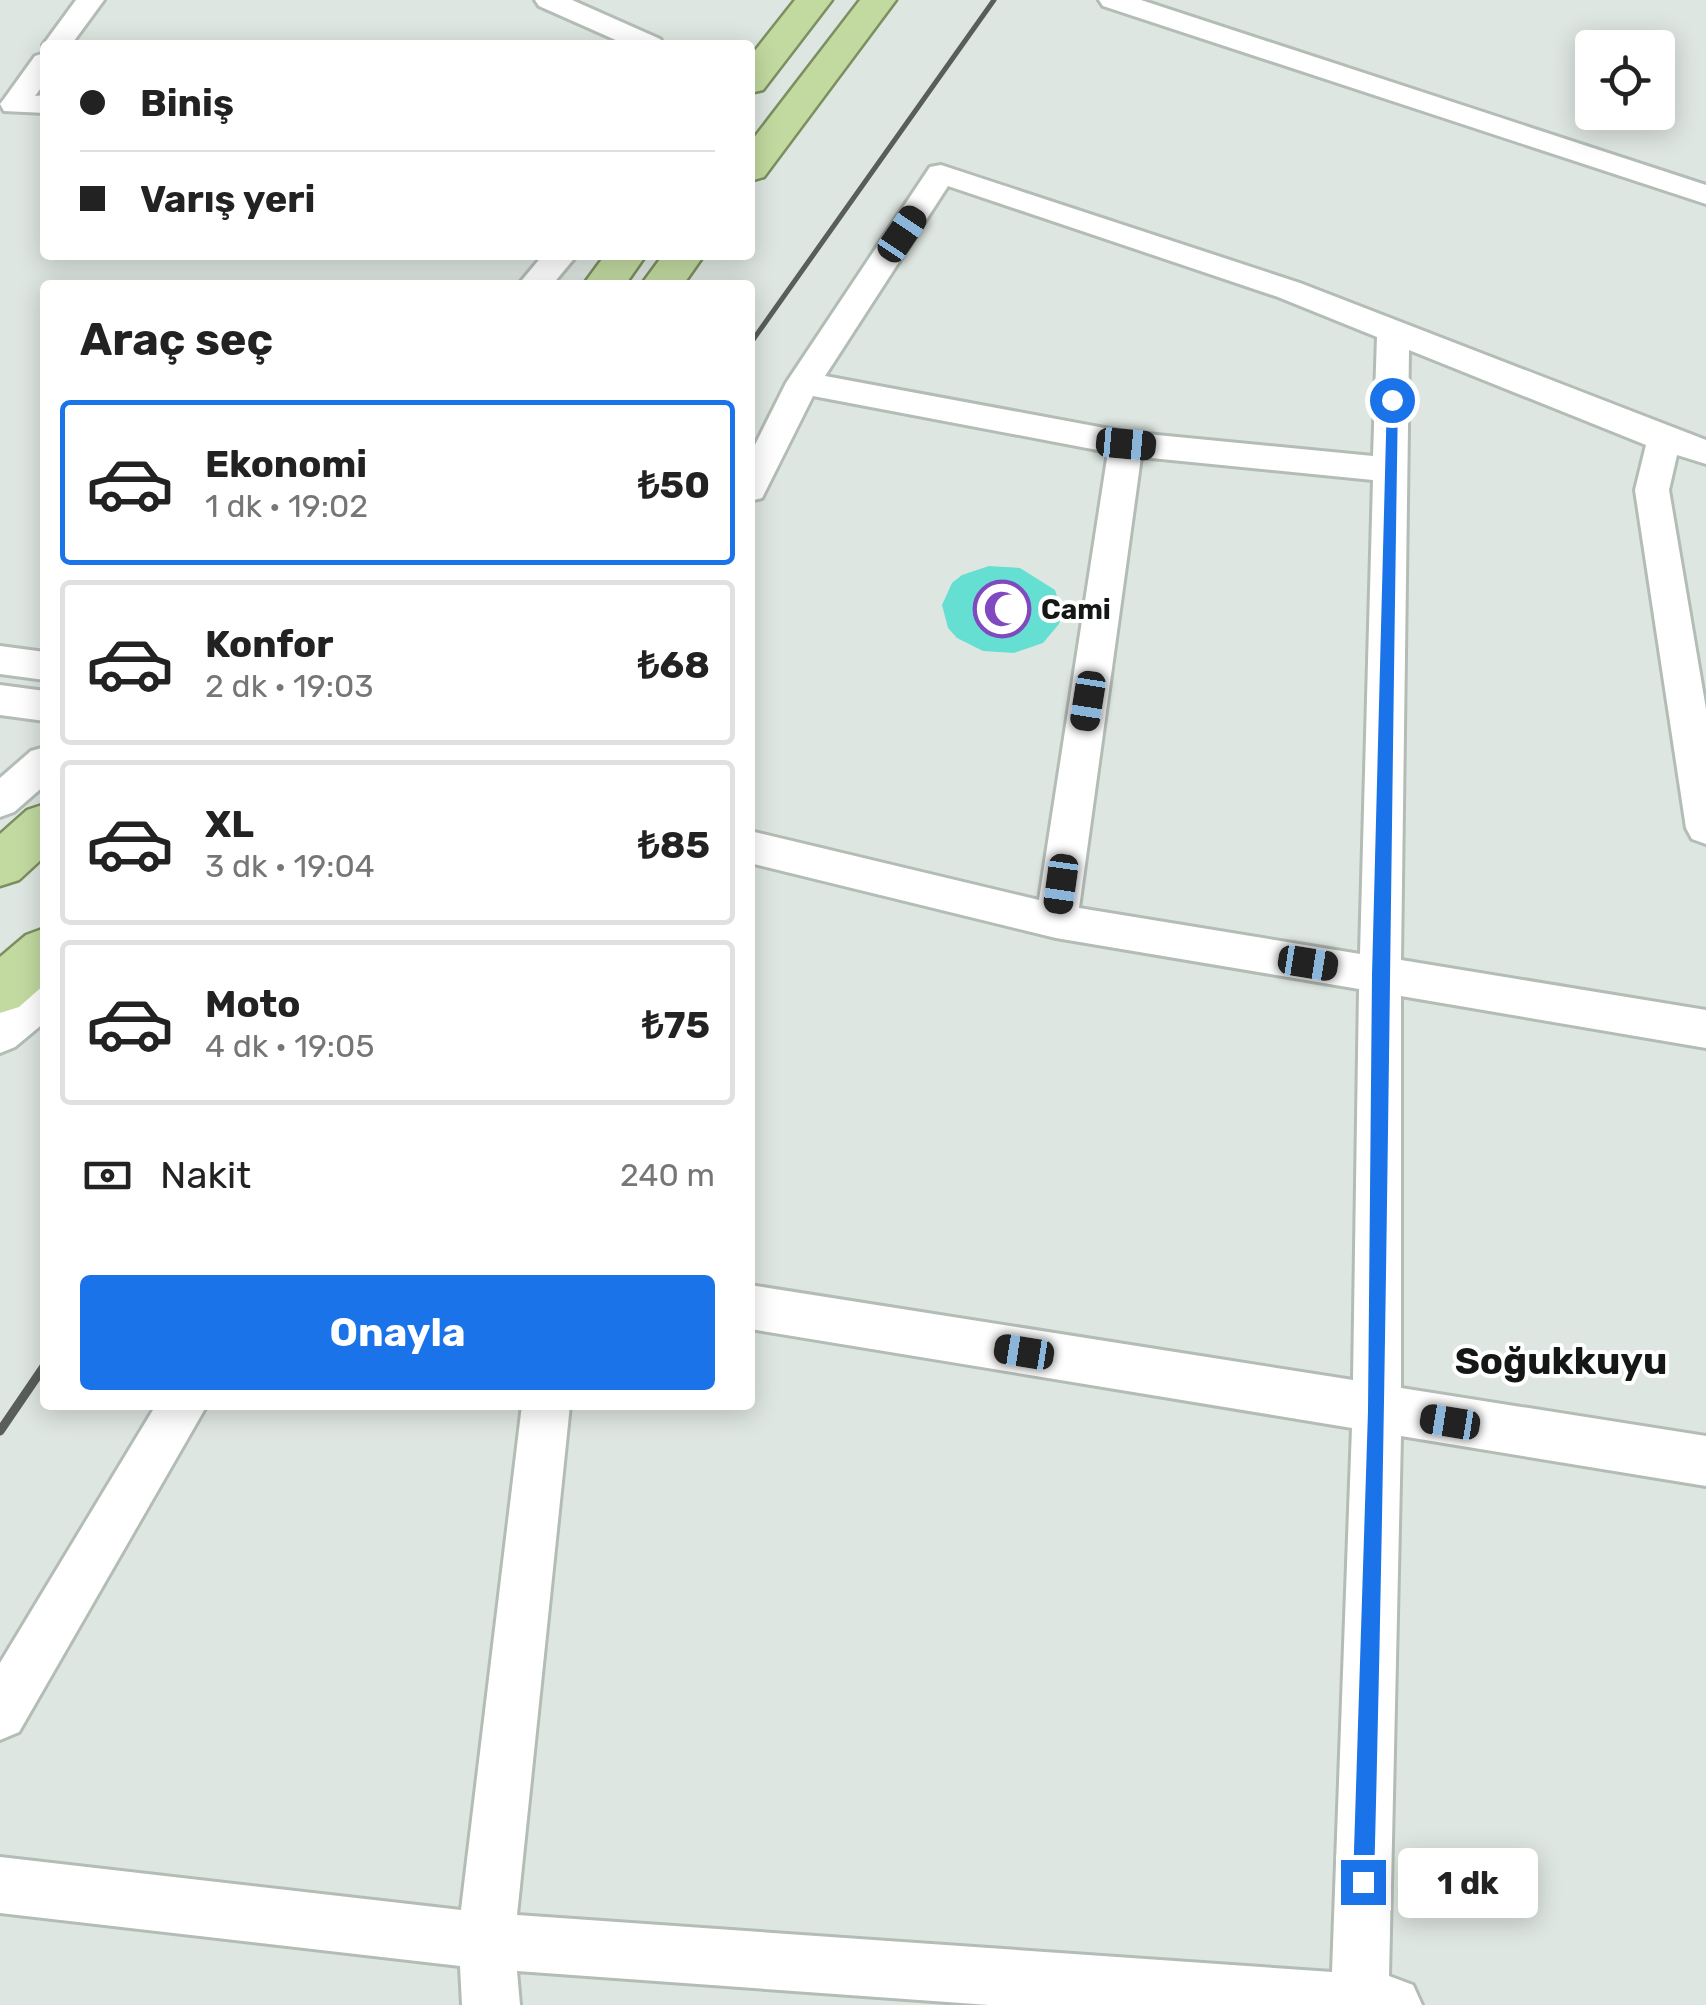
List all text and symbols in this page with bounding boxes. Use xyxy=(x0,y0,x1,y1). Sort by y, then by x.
map controls xyxy=(1575,30,1675,130)
button: locate xyxy=(1575,30,1675,130)
text: Biniş xyxy=(140,80,234,126)
text: Varış yeri xyxy=(140,176,315,222)
car xyxy=(873,201,931,267)
text: Araç seç xyxy=(80,313,273,366)
route start xyxy=(1370,378,1415,423)
car xyxy=(1095,426,1157,462)
icon: car xyxy=(85,438,175,528)
text: Ekonomi xyxy=(205,441,367,487)
text: ₺50 xyxy=(638,462,710,508)
text: 1 dk · 19:02 xyxy=(205,487,368,525)
mosque icon: Cami xyxy=(972,579,1032,639)
place label: Cami xyxy=(1041,593,1111,626)
icon: car xyxy=(85,618,175,708)
text: Konfor xyxy=(205,621,334,667)
text: ₺68 xyxy=(638,642,710,688)
text: 2 dk · 19:03 xyxy=(205,667,374,705)
car xyxy=(1068,669,1108,733)
icon: car xyxy=(85,798,175,888)
text: XL xyxy=(205,801,254,847)
text: ₺85 xyxy=(638,822,710,868)
text: 3 dk · 19:04 xyxy=(205,847,375,885)
car xyxy=(1042,852,1080,916)
car xyxy=(1276,943,1340,983)
icon: car xyxy=(85,978,175,1068)
text: Moto xyxy=(205,981,301,1027)
text: ₺75 xyxy=(642,1002,710,1048)
text: 4 dk · 19:05 xyxy=(205,1027,374,1065)
icon: cash xyxy=(80,1148,135,1203)
text: Nakit xyxy=(160,1152,251,1198)
text: 240 m xyxy=(620,1156,715,1194)
button: Onayla xyxy=(80,1275,715,1390)
car xyxy=(992,1332,1056,1372)
district label: Soğukkuyu xyxy=(1455,1338,1667,1384)
car xyxy=(1418,1402,1482,1442)
callout: 1 dk xyxy=(1398,1847,1538,1917)
route end xyxy=(1341,1860,1386,1905)
text: 1 dk xyxy=(1437,1864,1499,1902)

